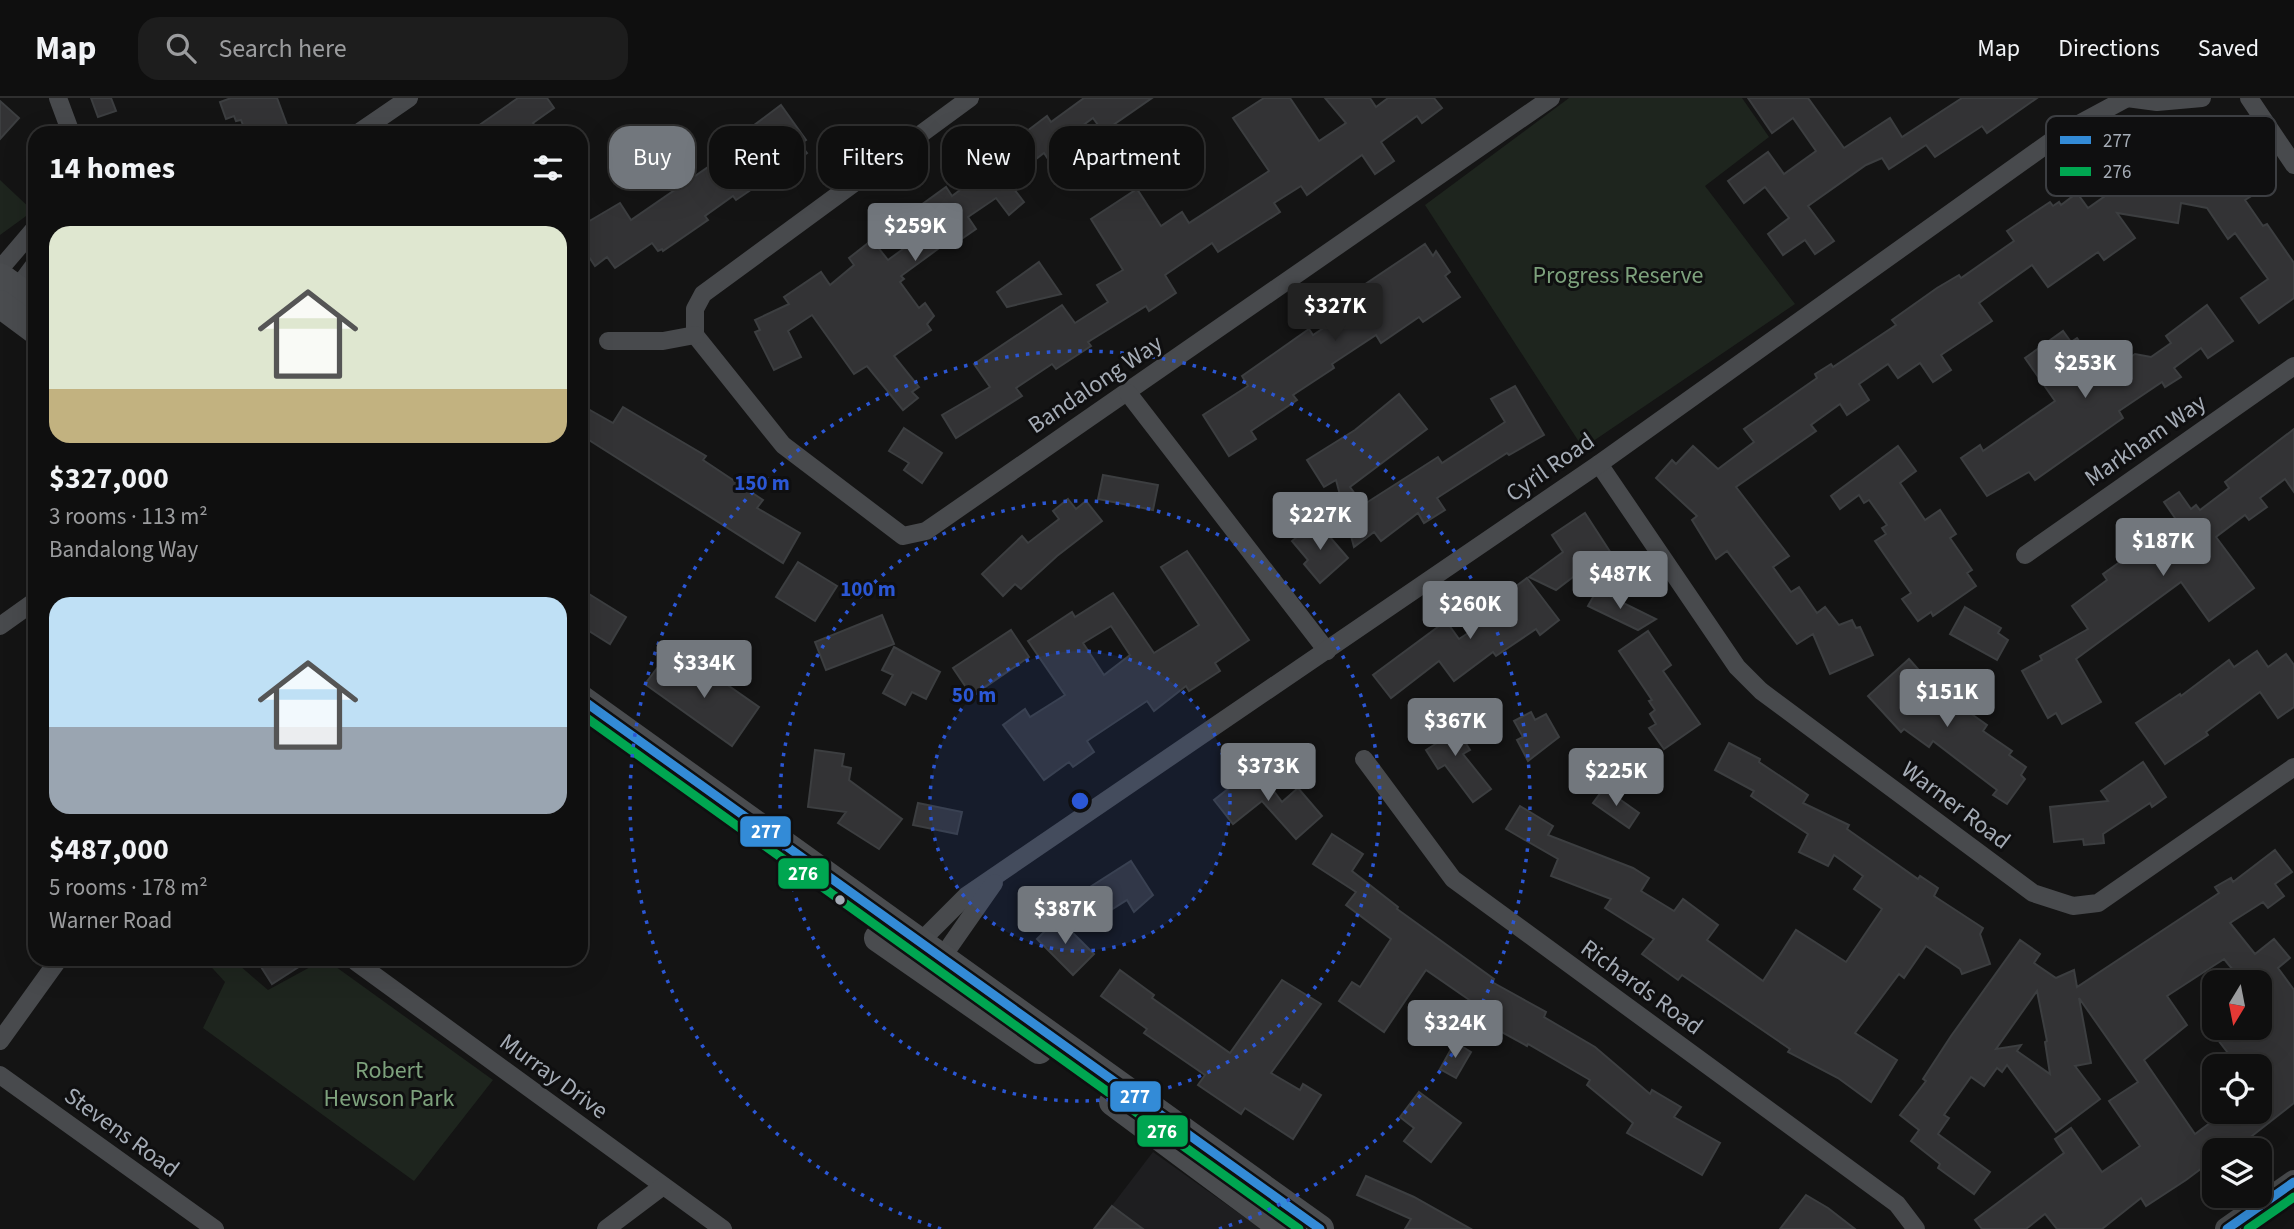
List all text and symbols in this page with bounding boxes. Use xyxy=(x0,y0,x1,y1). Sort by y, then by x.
search box xyxy=(138,17,628,80)
text: Map xyxy=(35,25,96,72)
icon: search xyxy=(162,29,200,67)
text: Search here xyxy=(218,30,347,67)
text: Map xyxy=(1977,31,2020,66)
text: Directions xyxy=(2058,31,2160,66)
text: Saved xyxy=(2198,31,2259,66)
legend xyxy=(2046,116,2276,196)
chip: Buy xyxy=(609,126,695,189)
chip: Rent xyxy=(709,126,804,189)
chip: Filters xyxy=(818,126,928,189)
chip: New xyxy=(942,126,1035,189)
chip: Apartment xyxy=(1049,126,1204,189)
text: 277 xyxy=(2103,128,2131,155)
text: 14 homes xyxy=(49,147,175,190)
icon: filters xyxy=(529,149,567,187)
text: 276 xyxy=(2103,159,2131,186)
pin: $259K xyxy=(866,204,964,263)
text: $259K xyxy=(884,209,946,242)
park label: Progress Reserve xyxy=(1533,258,1703,293)
icon: home xyxy=(245,271,371,397)
pin: $327K xyxy=(1286,284,1384,343)
text: $327K xyxy=(1304,289,1366,322)
street label: Bandalong Way xyxy=(1021,326,1170,442)
pin: $253K xyxy=(2036,341,2134,400)
text: $253K xyxy=(2054,346,2116,379)
street label: Markham Way xyxy=(2077,386,2213,495)
street label: Cyril Road xyxy=(1499,424,1602,511)
text: $327,000 xyxy=(49,457,169,500)
text: 150 m xyxy=(734,468,790,498)
pin: $227K xyxy=(1271,492,1369,552)
text: $227K xyxy=(1289,498,1351,531)
text: 3 rooms · 113 m² xyxy=(49,500,208,533)
pin: $187K xyxy=(2114,518,2212,578)
text: $187K xyxy=(2132,524,2194,557)
text: Bandalong Way xyxy=(49,533,198,566)
pin: $487K xyxy=(1571,552,1669,611)
text: $487K xyxy=(1589,557,1651,590)
text: 100 m xyxy=(840,574,896,604)
pin: $260K xyxy=(1421,582,1519,641)
text: $260K xyxy=(1439,587,1501,620)
pin: $334K xyxy=(655,640,753,700)
icon: home xyxy=(245,642,371,768)
text: $334K xyxy=(673,646,735,679)
pin: $151K xyxy=(1898,670,1996,729)
text: $151K xyxy=(1916,675,1978,708)
text: 50 m xyxy=(952,680,996,710)
pin: $367K xyxy=(1406,698,1504,758)
text: $367K xyxy=(1424,704,1486,737)
pin: $373K xyxy=(1219,744,1317,803)
pin: $225K xyxy=(1567,748,1665,808)
text: $373K xyxy=(1237,749,1299,782)
street label: Warner Road xyxy=(1894,753,2018,858)
text: $225K xyxy=(1585,754,1647,787)
centre of rings xyxy=(1068,789,1092,813)
line badge: 277 xyxy=(739,815,792,848)
text: 277 xyxy=(751,819,781,846)
text: $487,000 xyxy=(49,828,169,871)
line badge: 276 xyxy=(777,857,830,890)
text: 276 xyxy=(788,861,818,888)
text: 5 rooms · 178 m² xyxy=(49,871,208,904)
pin: $387K xyxy=(1016,886,1114,946)
text: $387K xyxy=(1034,892,1096,925)
unlabelled marker xyxy=(833,893,847,907)
text: Warner Road xyxy=(49,904,172,937)
street label: Richards Road xyxy=(1573,931,1710,1044)
north arrow xyxy=(2202,970,2272,1040)
map controls xyxy=(2202,970,2272,1208)
pin: $324K xyxy=(1406,1000,1504,1060)
text: $324K xyxy=(1424,1006,1486,1039)
street label: Murray Drive xyxy=(492,1025,615,1128)
park label: Robert Hewson Park xyxy=(324,1053,455,1116)
button: locate xyxy=(2202,1054,2272,1124)
street label: Stevens Road xyxy=(57,1079,186,1186)
line badge: 277 xyxy=(1109,1080,1162,1113)
text: 277 xyxy=(1120,1084,1150,1111)
line badge: 276 xyxy=(1136,1114,1189,1148)
text: 276 xyxy=(1147,1119,1177,1146)
button: layers xyxy=(2202,1138,2272,1208)

